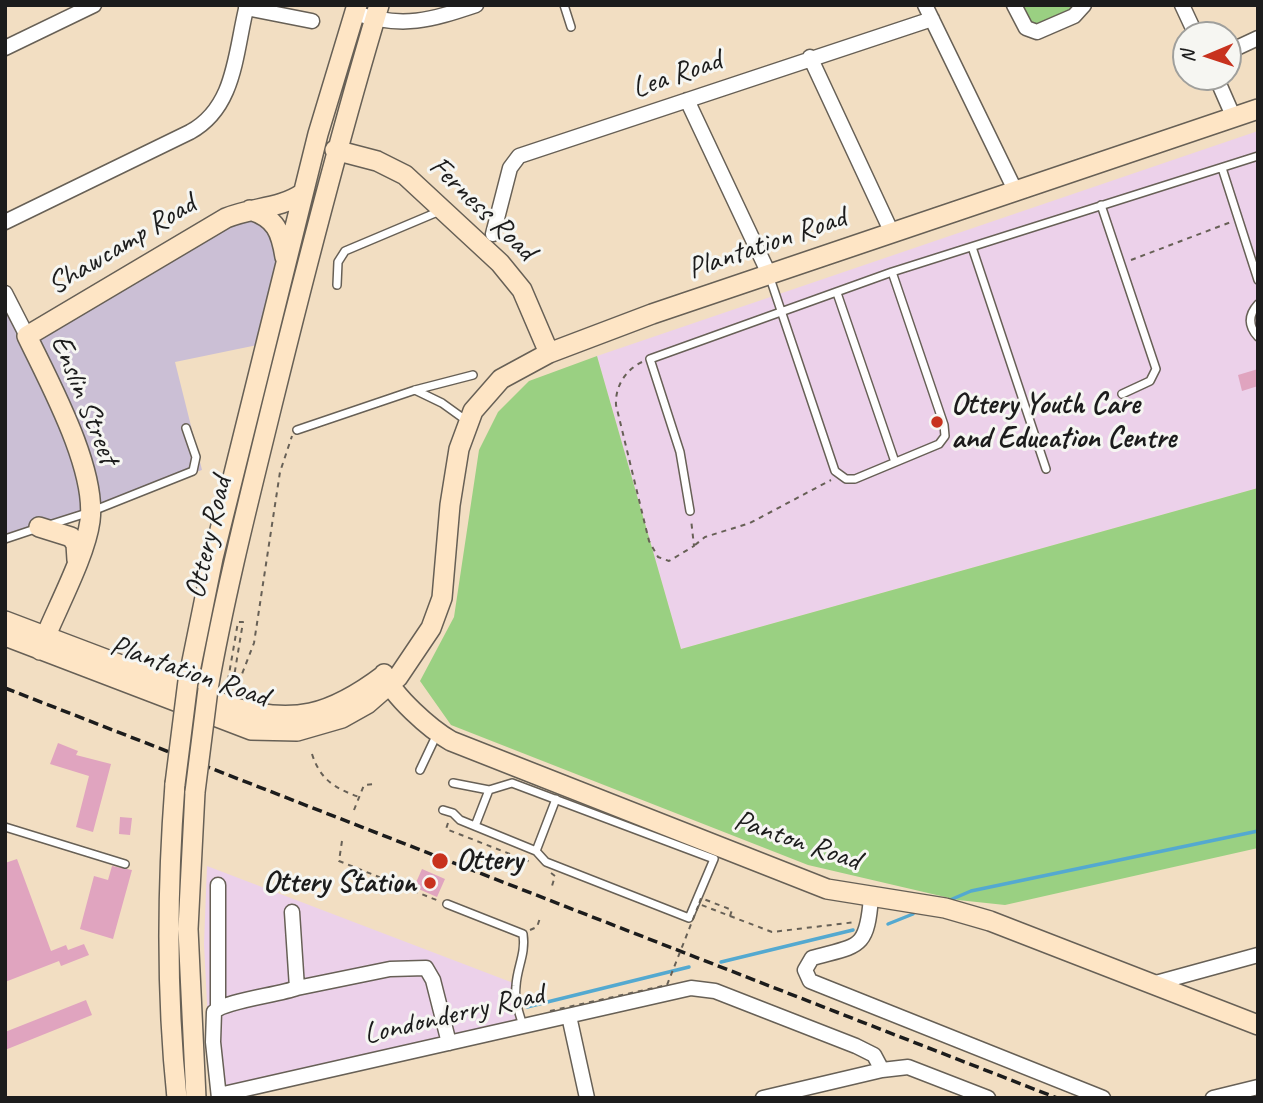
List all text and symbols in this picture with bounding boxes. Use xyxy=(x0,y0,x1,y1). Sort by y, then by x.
north arrow xyxy=(1172,21,1242,91)
street label: Lea Road xyxy=(628,43,726,107)
text: N xyxy=(1176,50,1200,63)
street label: Ferness Road xyxy=(421,149,543,269)
street label: Shawcamp Road xyxy=(41,187,203,303)
street label: Plantation Road xyxy=(683,200,851,288)
street label: Enslin Street xyxy=(42,330,126,470)
place label: Ottery Youth Care and Education Centre xyxy=(951,387,1176,457)
marker: Ottery Youth Care and Education Centre xyxy=(929,414,945,430)
street label: Ottery Road xyxy=(178,474,240,602)
street label: Plantation Road xyxy=(105,628,273,716)
street label: Panton Road xyxy=(729,803,865,879)
place label: Ottery xyxy=(456,843,523,879)
marker: Ottery xyxy=(430,851,450,871)
place label: Ottery Station xyxy=(263,865,416,901)
marker: Ottery Station xyxy=(422,875,438,891)
street label: Londonderry Road xyxy=(361,977,547,1053)

